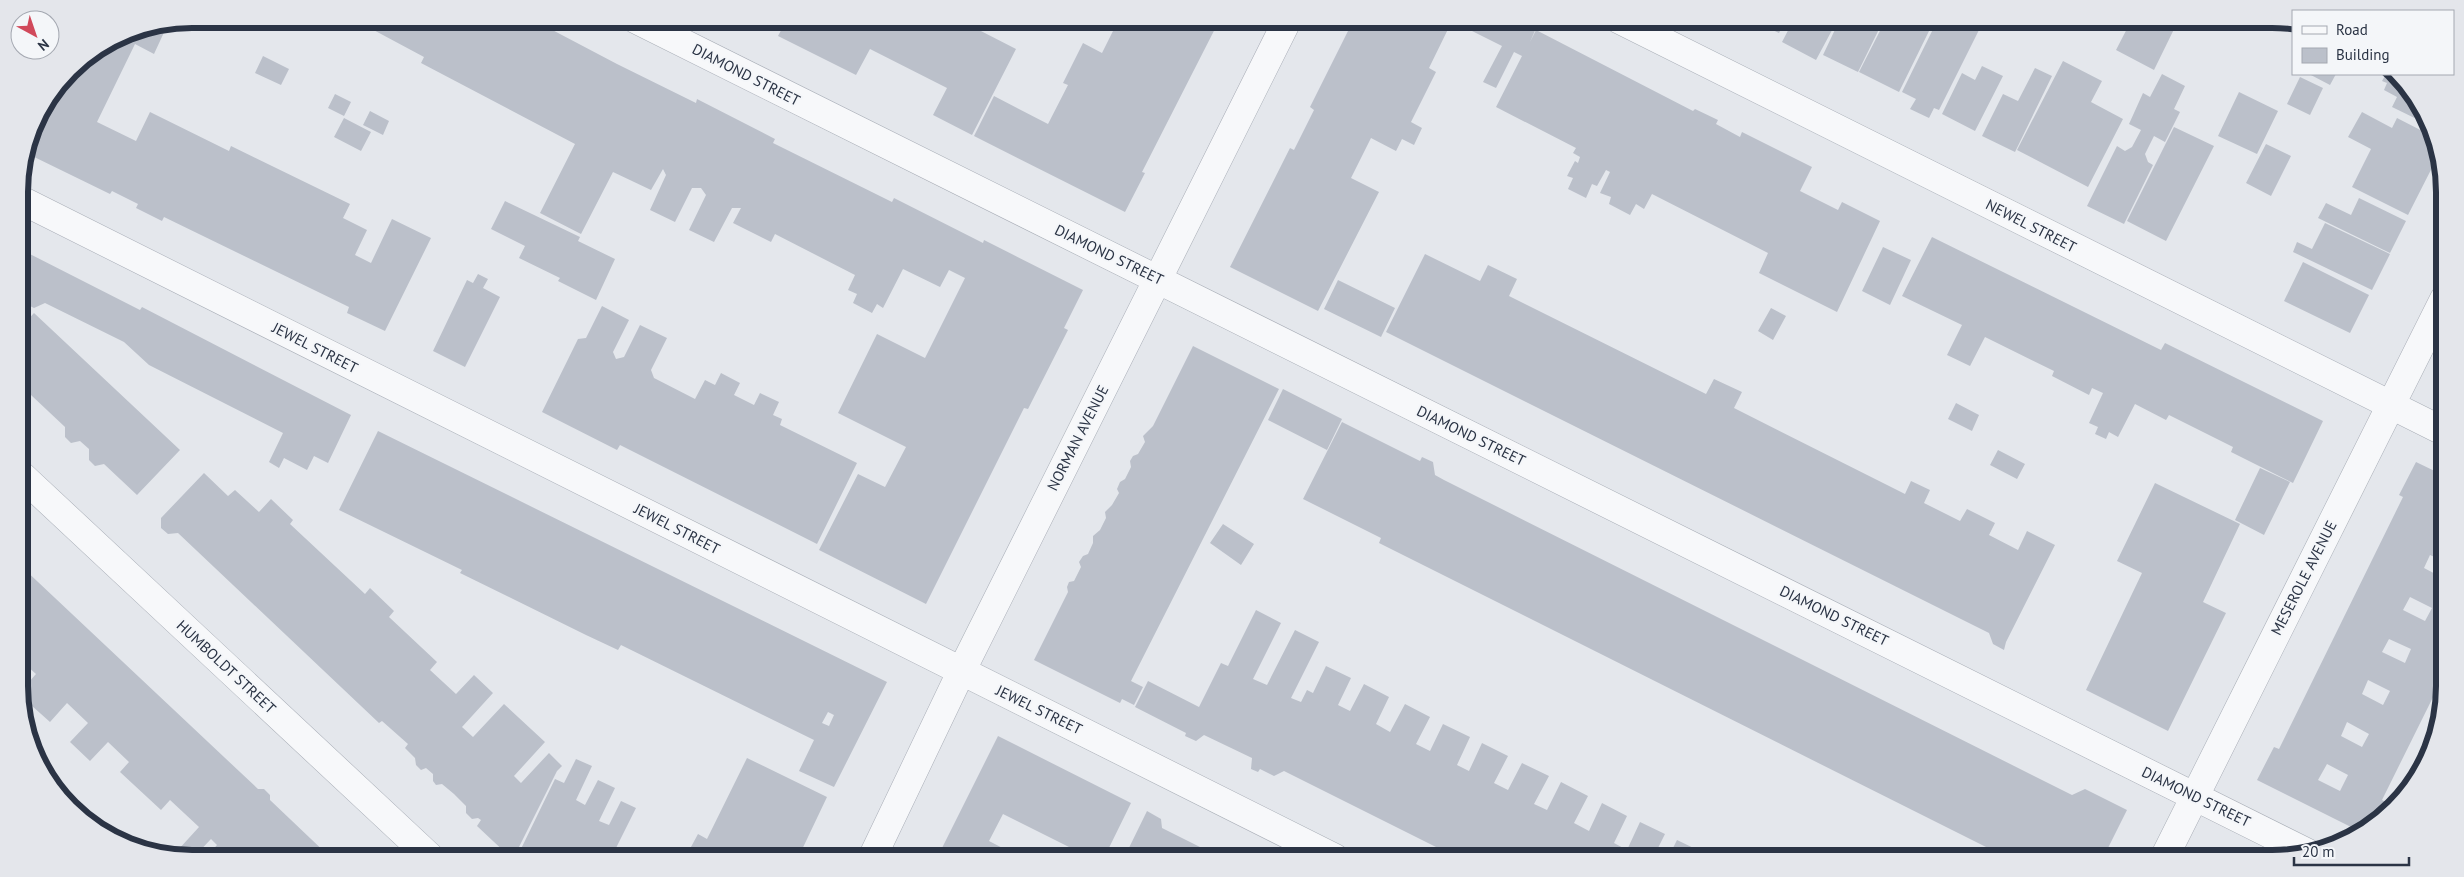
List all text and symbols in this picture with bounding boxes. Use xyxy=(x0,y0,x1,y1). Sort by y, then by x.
north arrow xyxy=(10,10,60,60)
legend xyxy=(2292,10,2454,75)
text: Road xyxy=(2336,20,2368,39)
text: N xyxy=(34,35,53,55)
street label: DIAMOND STREET xyxy=(689,39,804,110)
text: Building xyxy=(2336,45,2390,64)
street label: NEWEL STREET xyxy=(1983,195,2080,257)
street label: DIAMOND STREET xyxy=(1052,220,1167,289)
street label: JEWEL STREET xyxy=(268,317,362,378)
street label: NORMAN AVENUE xyxy=(1043,382,1112,494)
street label: DIAMOND STREET xyxy=(1414,401,1529,470)
street label: JEWEL STREET xyxy=(630,498,724,559)
street label: MESEROLE AVENUE xyxy=(2266,517,2341,638)
street label: DIAMOND STREET xyxy=(1777,581,1892,650)
street label: HUMBOLDT STREET xyxy=(173,616,280,718)
street label: JEWEL STREET xyxy=(992,680,1086,739)
street label: DIAMOND STREET xyxy=(2139,762,2254,831)
scale bar xyxy=(2294,834,2409,866)
text: 20 m xyxy=(2302,842,2335,861)

